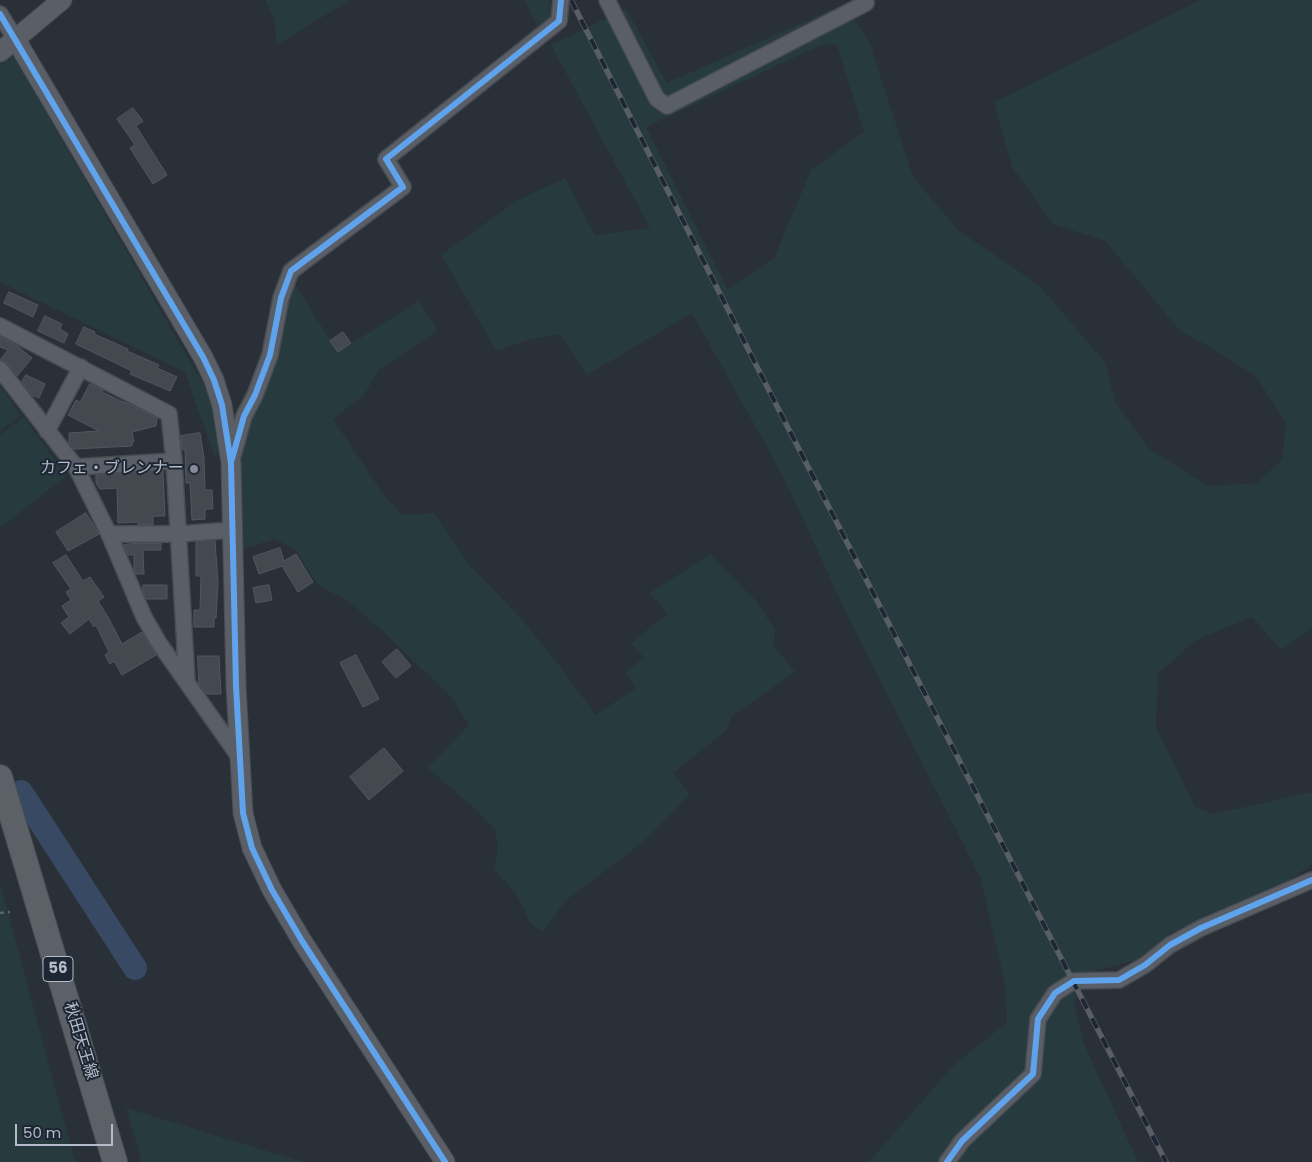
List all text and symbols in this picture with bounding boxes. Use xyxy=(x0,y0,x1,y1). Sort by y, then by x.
place label: カフェ・ブレンナー xyxy=(40,459,184,479)
marker: カフェ・ブレンナー xyxy=(188,463,200,475)
road number: 56 xyxy=(43,956,73,982)
street label: 秋田天王線 xyxy=(59,1000,101,1082)
scale bar xyxy=(18,1114,115,1146)
text: 50 m xyxy=(23,1122,61,1143)

